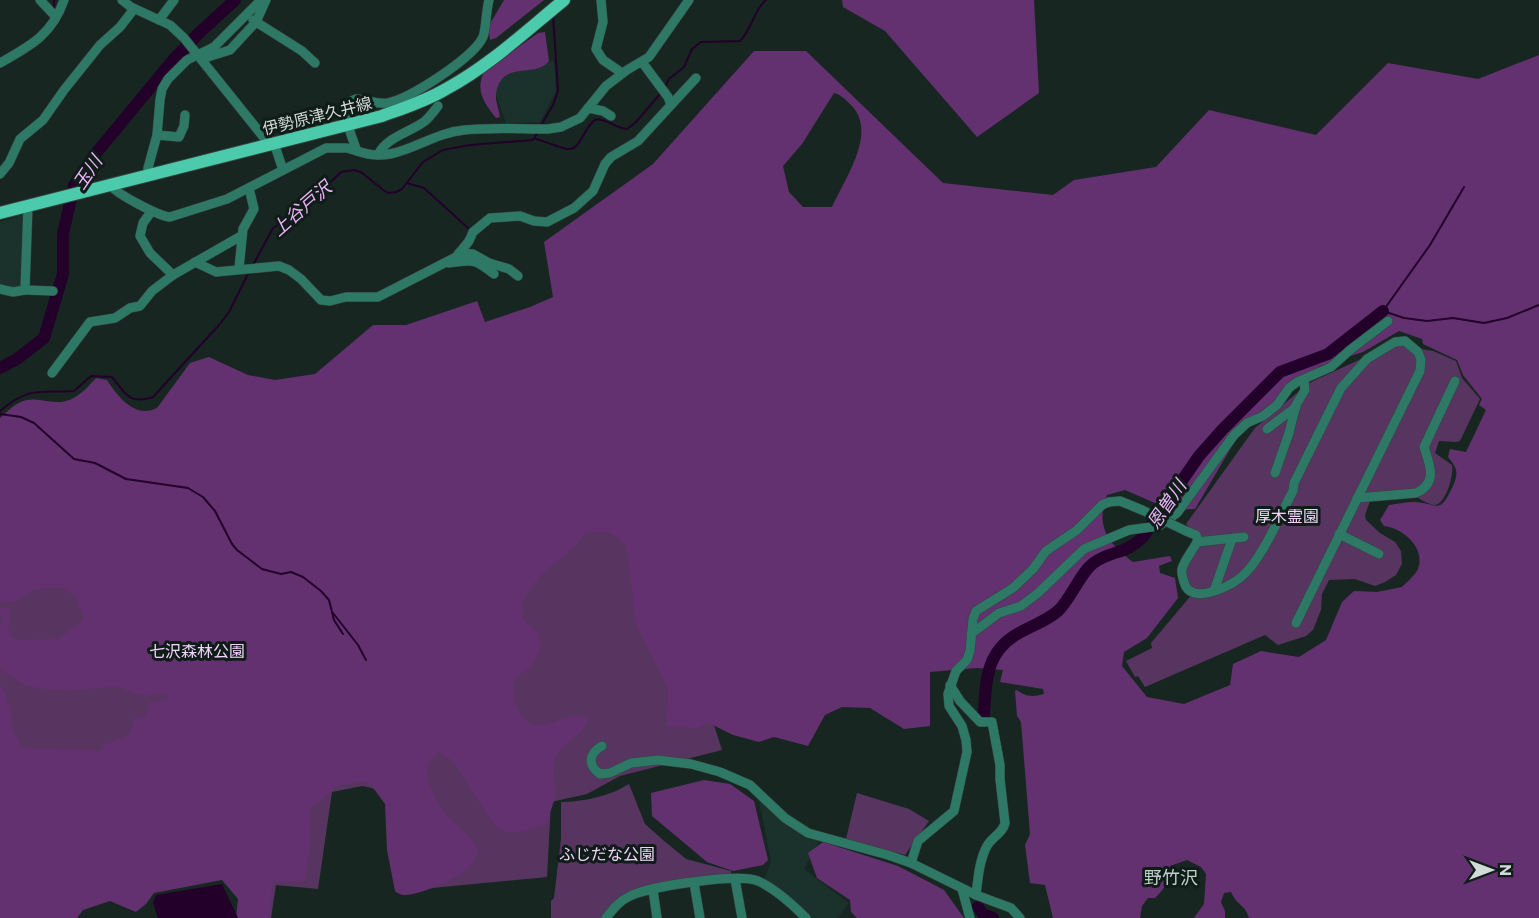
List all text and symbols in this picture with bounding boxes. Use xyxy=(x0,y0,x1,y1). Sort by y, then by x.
street label: 伊勢原津久井線 xyxy=(260,92,374,138)
water label: 玉川 xyxy=(68,149,107,193)
water label: 上谷戸沢 xyxy=(267,175,337,240)
water label: 恩曽川 xyxy=(1142,474,1191,533)
park label: 厚木霊園 xyxy=(1255,506,1319,525)
park label: 七沢森林公園 xyxy=(149,641,245,660)
north arrow xyxy=(1461,840,1521,900)
park label: ふじだな公園 xyxy=(559,844,655,863)
text: N xyxy=(1497,864,1516,876)
district label: 野竹沢 xyxy=(1144,866,1198,888)

